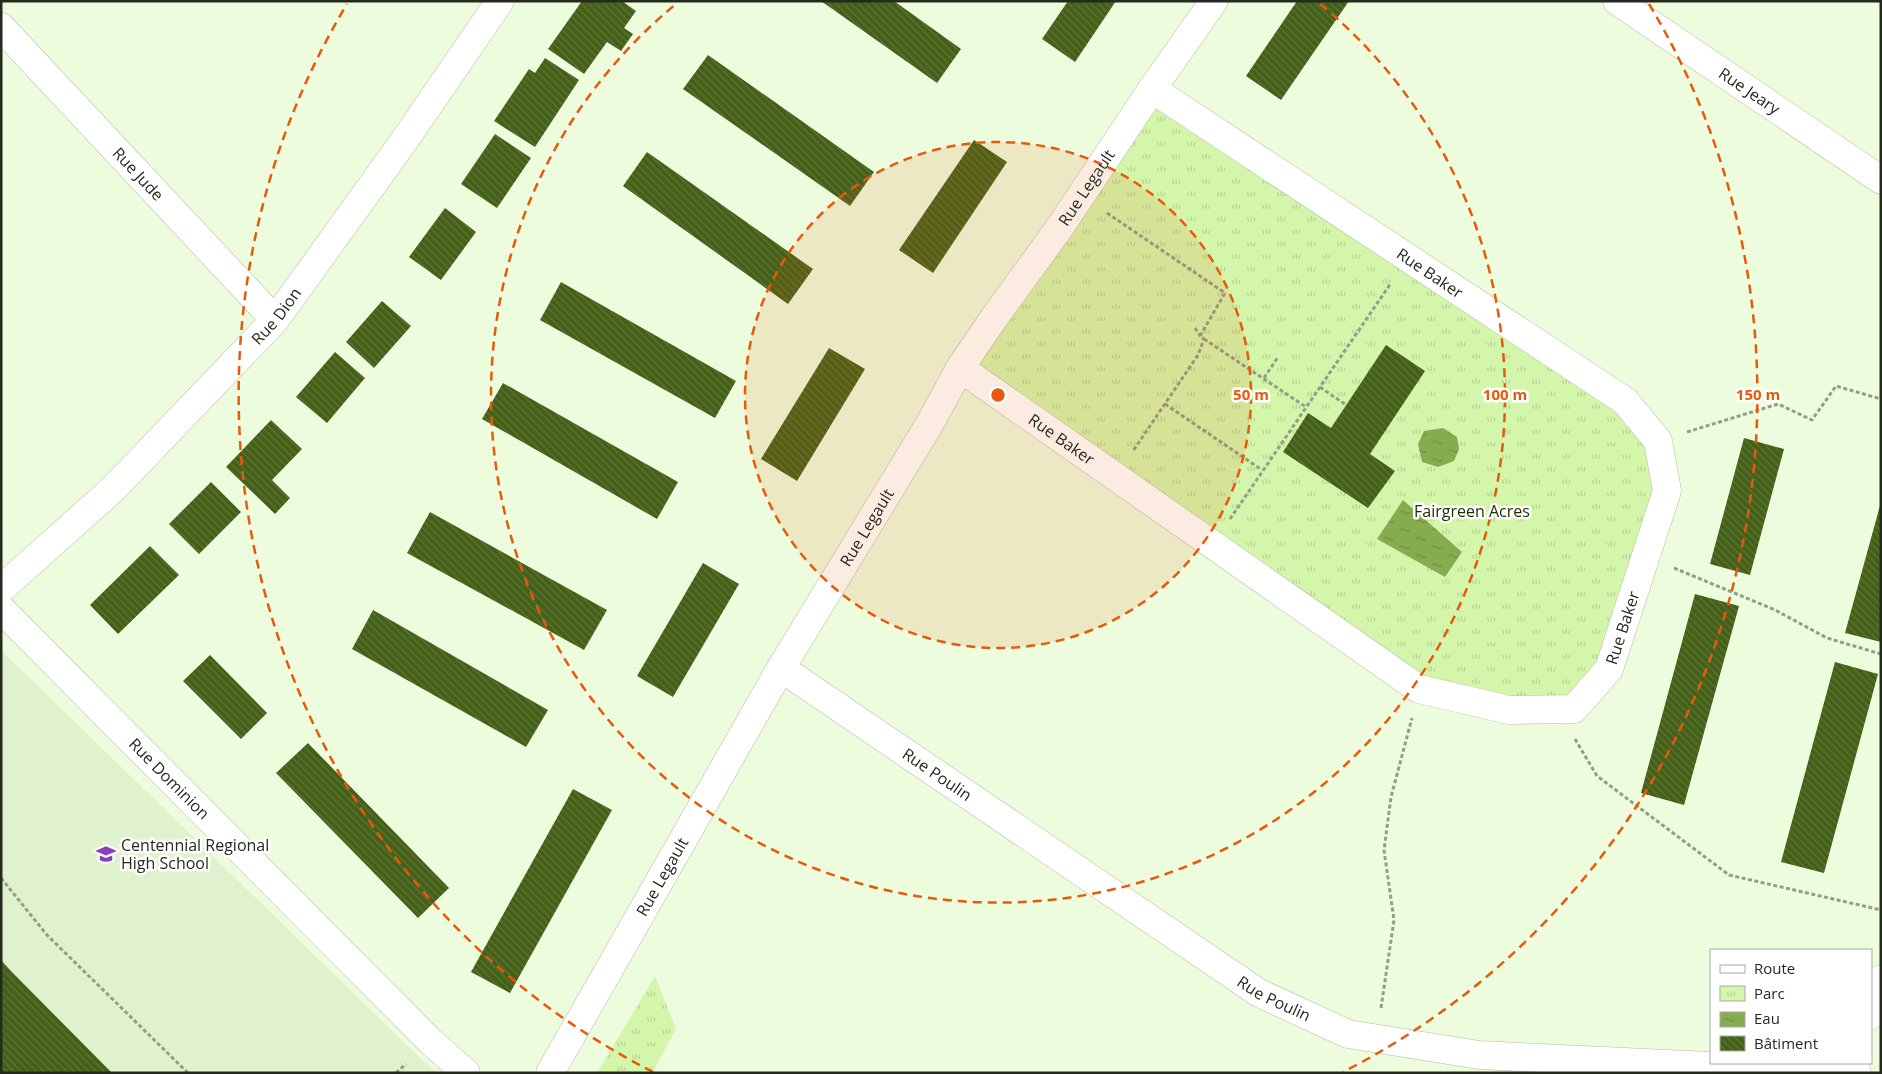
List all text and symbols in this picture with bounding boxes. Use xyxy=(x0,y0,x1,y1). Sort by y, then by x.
street label: Rue Jeary xyxy=(1714,62,1785,120)
street label: Rue Jude xyxy=(108,142,169,205)
street label: Rue Legault xyxy=(1053,145,1120,230)
street label: Rue Baker xyxy=(1392,243,1468,304)
street label: Rue Dion xyxy=(246,283,306,349)
text: 50 m xyxy=(1233,384,1269,404)
text: 100 m xyxy=(1483,384,1527,404)
text: 150 m xyxy=(1736,384,1780,404)
centre of rings xyxy=(989,386,1007,404)
street label: Rue Baker xyxy=(1024,408,1099,470)
street label: Rue Legault xyxy=(835,484,899,570)
park label: Fairgreen Acres xyxy=(1414,500,1530,522)
street label: Rue Baker xyxy=(1600,588,1645,667)
street label: Rue Dominion xyxy=(124,733,215,824)
street label: Rue Poulin xyxy=(898,743,976,806)
street label: Rue Legault xyxy=(631,833,693,920)
place label: Centennial Regional High School xyxy=(121,834,269,874)
school or university icon: Centennial Regional High School xyxy=(95,843,117,865)
legend xyxy=(1710,949,1872,1064)
text: Route xyxy=(1754,958,1795,978)
street label: Rue Poulin xyxy=(1233,970,1314,1026)
text: Parc xyxy=(1754,983,1785,1003)
text: Eau xyxy=(1754,1008,1780,1028)
text: Bâtiment xyxy=(1754,1033,1818,1053)

